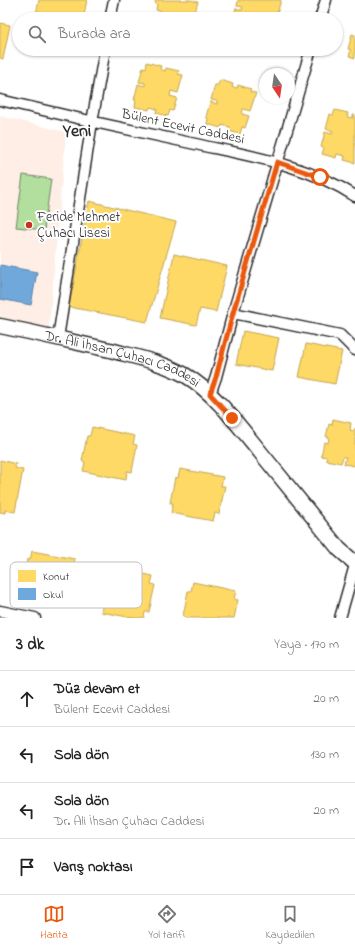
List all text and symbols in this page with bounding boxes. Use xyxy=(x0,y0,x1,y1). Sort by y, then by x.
search box xyxy=(12,12,343,56)
icon: search xyxy=(26,23,48,45)
text: Burada ara xyxy=(58,23,131,45)
north arrow xyxy=(259,68,295,104)
street label: Bülent Ecevit Caddesi xyxy=(119,104,246,150)
district label: Yeni xyxy=(62,119,91,145)
route start xyxy=(311,168,329,186)
place label: Feride Mehmet Çuhacı Lisesi xyxy=(36,207,120,244)
marker: Feride Mehmet Çuhacı Lisesi xyxy=(24,220,34,230)
street label: Dr. Ali İhsan Çuhacı Caddesi xyxy=(42,325,205,392)
route end xyxy=(223,409,241,427)
legend xyxy=(10,562,142,608)
text: Konut xyxy=(43,569,70,585)
text: Okul xyxy=(43,587,63,603)
text: 3 dk xyxy=(16,632,44,657)
text: Yaya · 170 m xyxy=(274,635,339,654)
text: Düz devam et xyxy=(54,678,140,700)
icon: ahead xyxy=(16,688,38,710)
text: 20 m xyxy=(314,689,339,708)
text: Bülent Ecevit Caddesi xyxy=(54,700,170,719)
icon: left xyxy=(16,744,38,766)
text: Sola dön xyxy=(54,744,109,766)
text: 130 m xyxy=(311,745,339,764)
text: Sola dön xyxy=(54,790,109,812)
icon: left xyxy=(16,800,38,822)
text: 20 m xyxy=(314,801,339,820)
text: Dr. Ali İhsan Çuhacı Caddesi xyxy=(54,812,204,831)
icon: arrive xyxy=(16,856,38,878)
text: Varış noktası xyxy=(54,856,133,878)
tab: Harita xyxy=(40,903,68,943)
tab: Yol tarifi xyxy=(148,903,185,943)
tab: Kaydedilen xyxy=(266,903,315,943)

